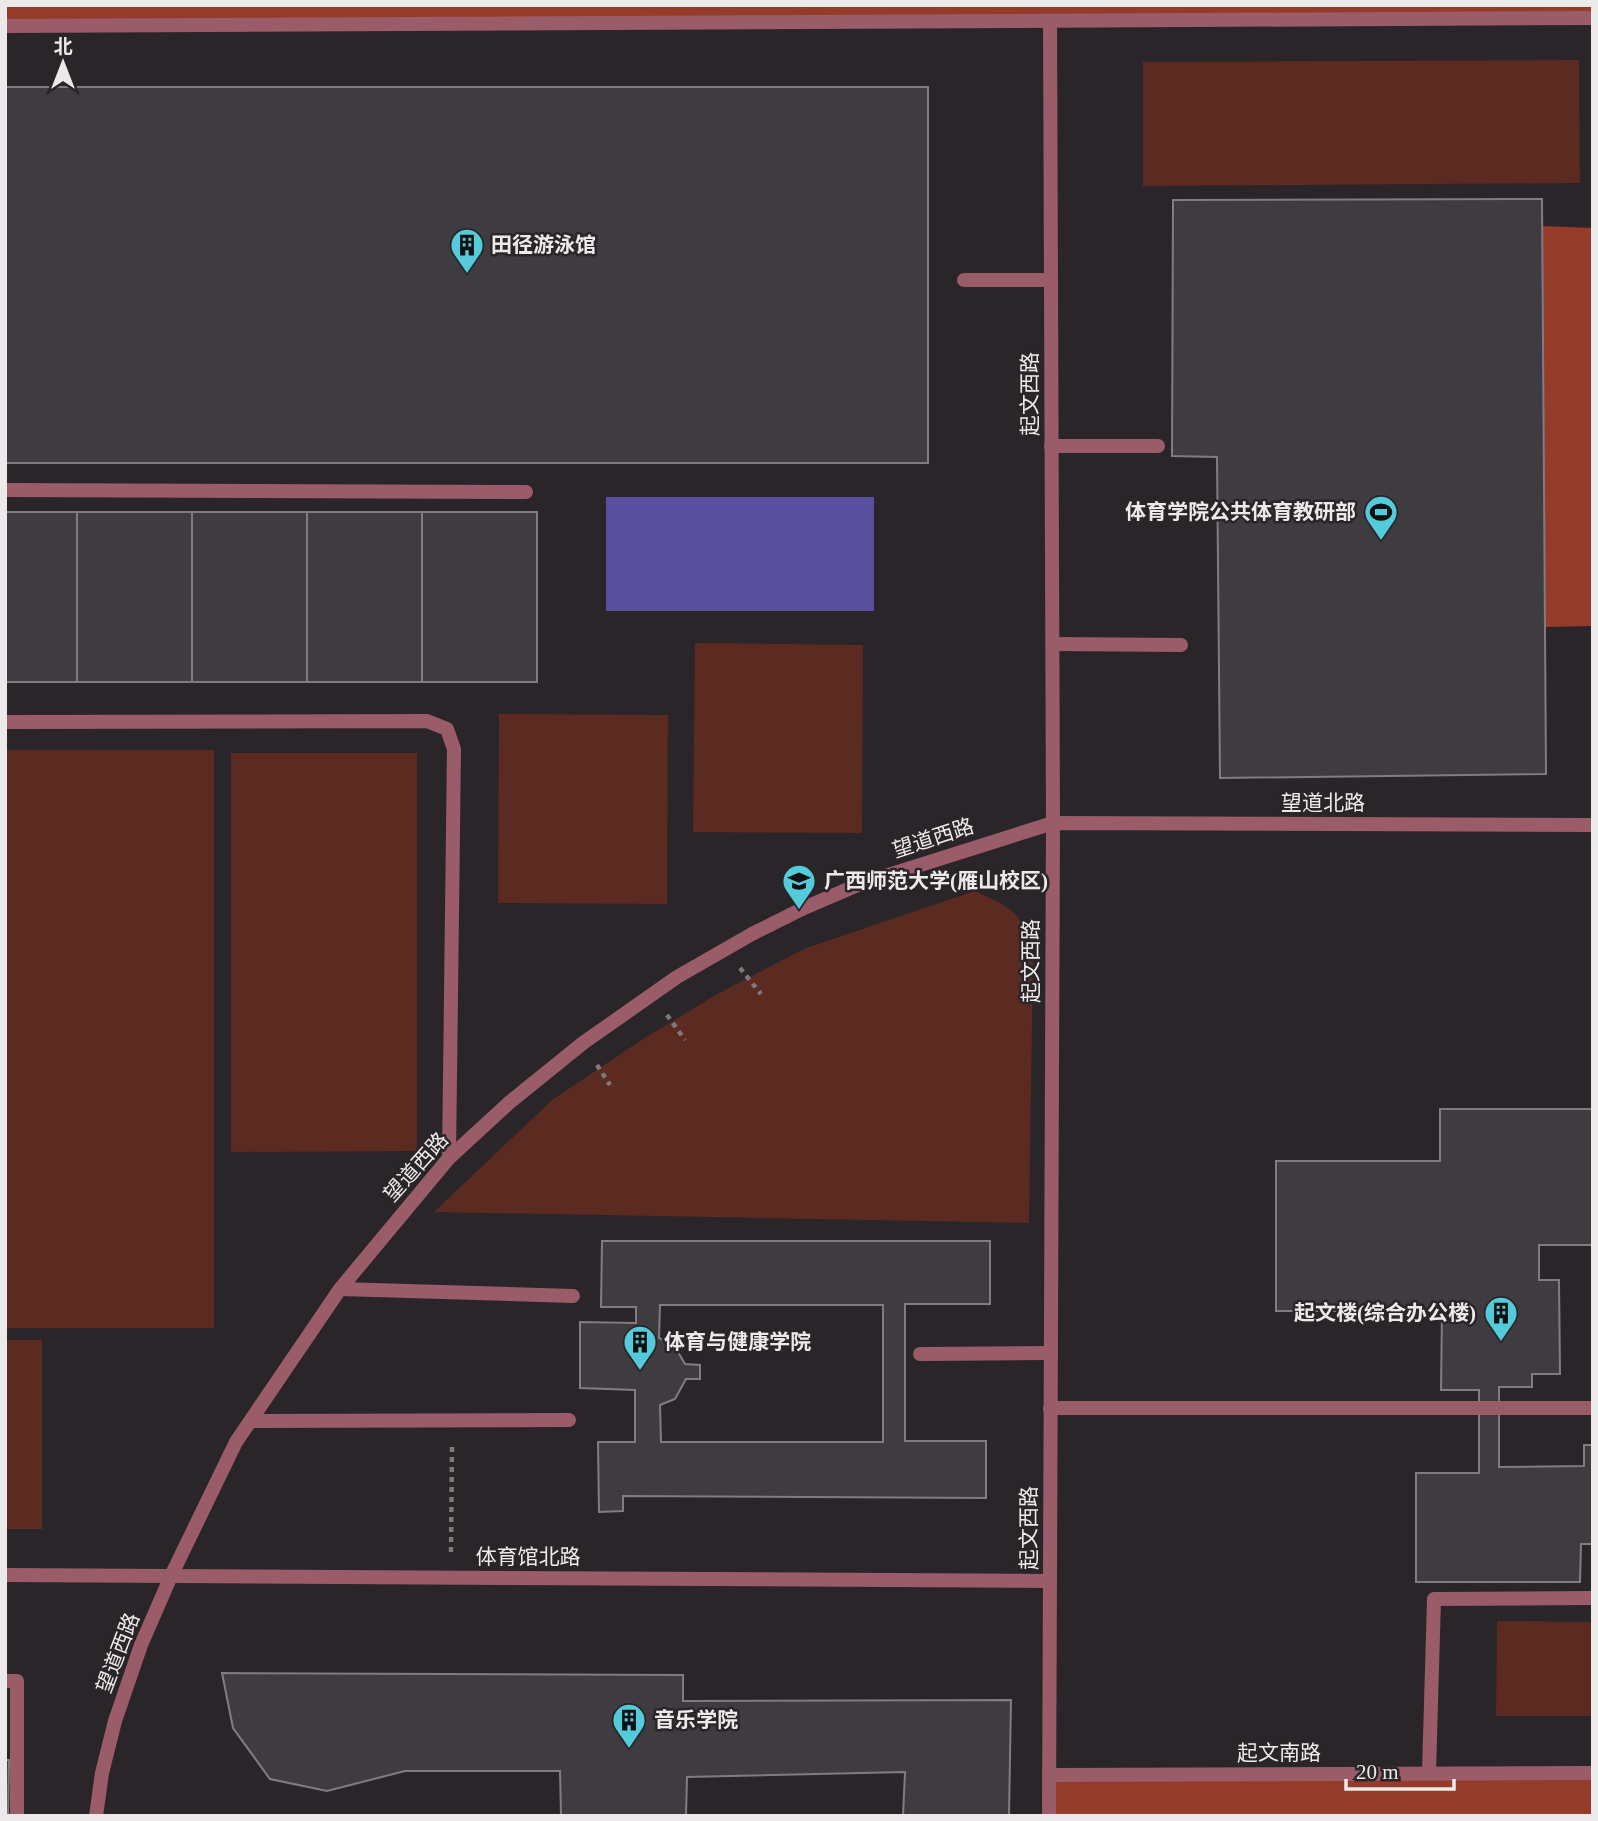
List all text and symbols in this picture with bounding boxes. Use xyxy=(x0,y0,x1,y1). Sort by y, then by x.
north arrow xyxy=(28,28,98,98)
text: 北 xyxy=(53,36,73,57)
building icon: 田径游泳馆 xyxy=(448,226,486,275)
place label: 田径游泳馆 xyxy=(491,233,596,257)
street label: 起文西路 xyxy=(1018,352,1042,436)
sports icon: 体育学院公共体育教研部 xyxy=(1362,493,1400,542)
place label: 体育学院公共体育教研部 xyxy=(1125,500,1356,524)
street label: 望道北路 xyxy=(1281,791,1365,815)
street label: 望道西路 xyxy=(889,814,977,862)
school or university icon: 广西师范大学(雁山校区) xyxy=(780,862,818,911)
place label: 广西师范大学(雁山校区) xyxy=(824,869,1048,893)
street label: 起文西路 xyxy=(1019,919,1043,1003)
street label: 望道西路 xyxy=(379,1128,453,1206)
building icon: 起文楼(综合办公楼) xyxy=(1482,1294,1520,1343)
place label: 起文楼(综合办公楼) xyxy=(1294,1301,1476,1325)
building icon: 体育与健康学院 xyxy=(621,1323,659,1372)
place label: 体育与健康学院 xyxy=(664,1330,811,1354)
street label: 起文西路 xyxy=(1017,1486,1041,1570)
street label: 体育馆北路 xyxy=(476,1545,581,1569)
street label: 望道西路 xyxy=(92,1609,144,1697)
building icon: 音乐学院 xyxy=(610,1701,648,1750)
place label: 音乐学院 xyxy=(654,1708,738,1732)
street label: 起文南路 xyxy=(1237,1741,1321,1765)
scale bar xyxy=(1346,1748,1454,1792)
text: 20 m xyxy=(1356,1760,1399,1784)

